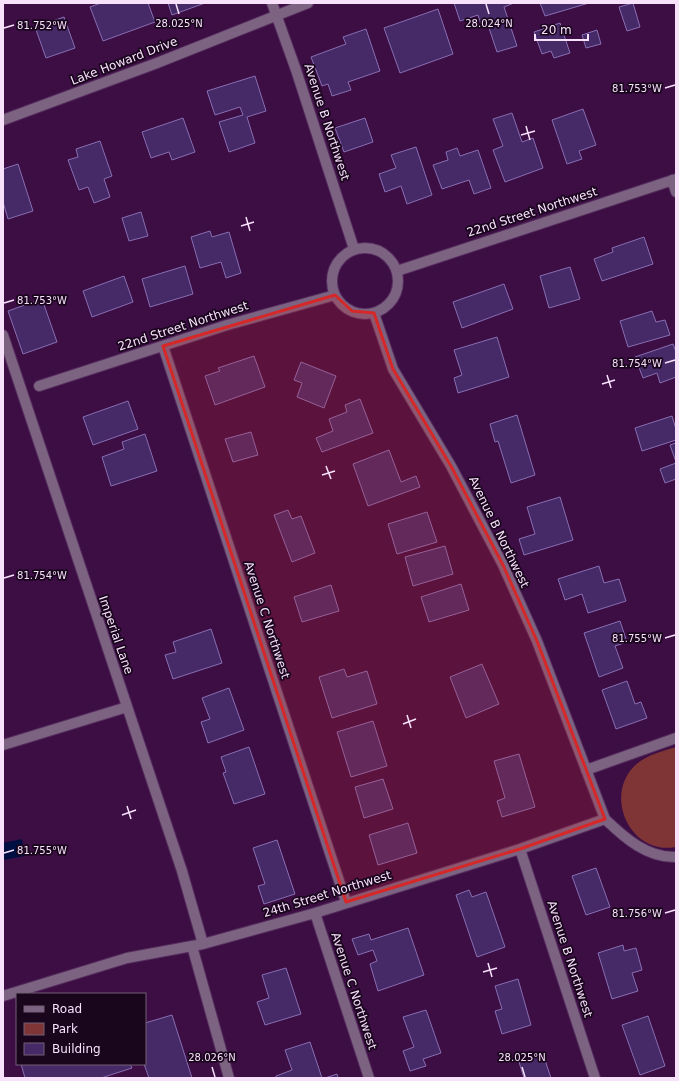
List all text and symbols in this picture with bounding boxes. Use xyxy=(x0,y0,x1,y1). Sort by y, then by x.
scale bar xyxy=(535,16,588,42)
text: 28.025°N xyxy=(155,18,203,29)
text: 28.024°N xyxy=(465,18,513,29)
text: 81.752°W xyxy=(17,20,67,31)
text: 20 m xyxy=(541,23,572,37)
street label: Lake Howard Drive xyxy=(69,34,179,88)
street label: Avenue B Northwest xyxy=(301,62,353,183)
text: 81.753°W xyxy=(612,83,662,94)
street label: 22nd Street Northwest xyxy=(465,184,599,240)
text: 81.753°W xyxy=(17,295,67,306)
street label: 22nd Street Northwest xyxy=(116,298,250,354)
text: 81.754°W xyxy=(612,358,662,369)
street label: Avenue B Northwest xyxy=(466,474,532,590)
street label: Avenue C Northwest xyxy=(241,560,293,681)
text: 81.754°W xyxy=(17,570,67,581)
street label: Imperial Lane xyxy=(96,594,136,676)
text: 81.755°W xyxy=(612,633,662,644)
text: 81.755°W xyxy=(17,845,67,856)
street label: 24th Street Northwest xyxy=(261,868,393,920)
street label: Avenue B Northwest xyxy=(544,899,596,1020)
text: 81.756°W xyxy=(612,908,662,919)
street label: Avenue C Northwest xyxy=(328,931,380,1052)
legend xyxy=(16,993,146,1065)
text: Road xyxy=(52,1002,82,1016)
text: Park xyxy=(52,1022,78,1036)
text: Building xyxy=(52,1042,101,1056)
text: 28.026°N xyxy=(188,1052,236,1063)
text: 28.025°N xyxy=(498,1052,546,1063)

